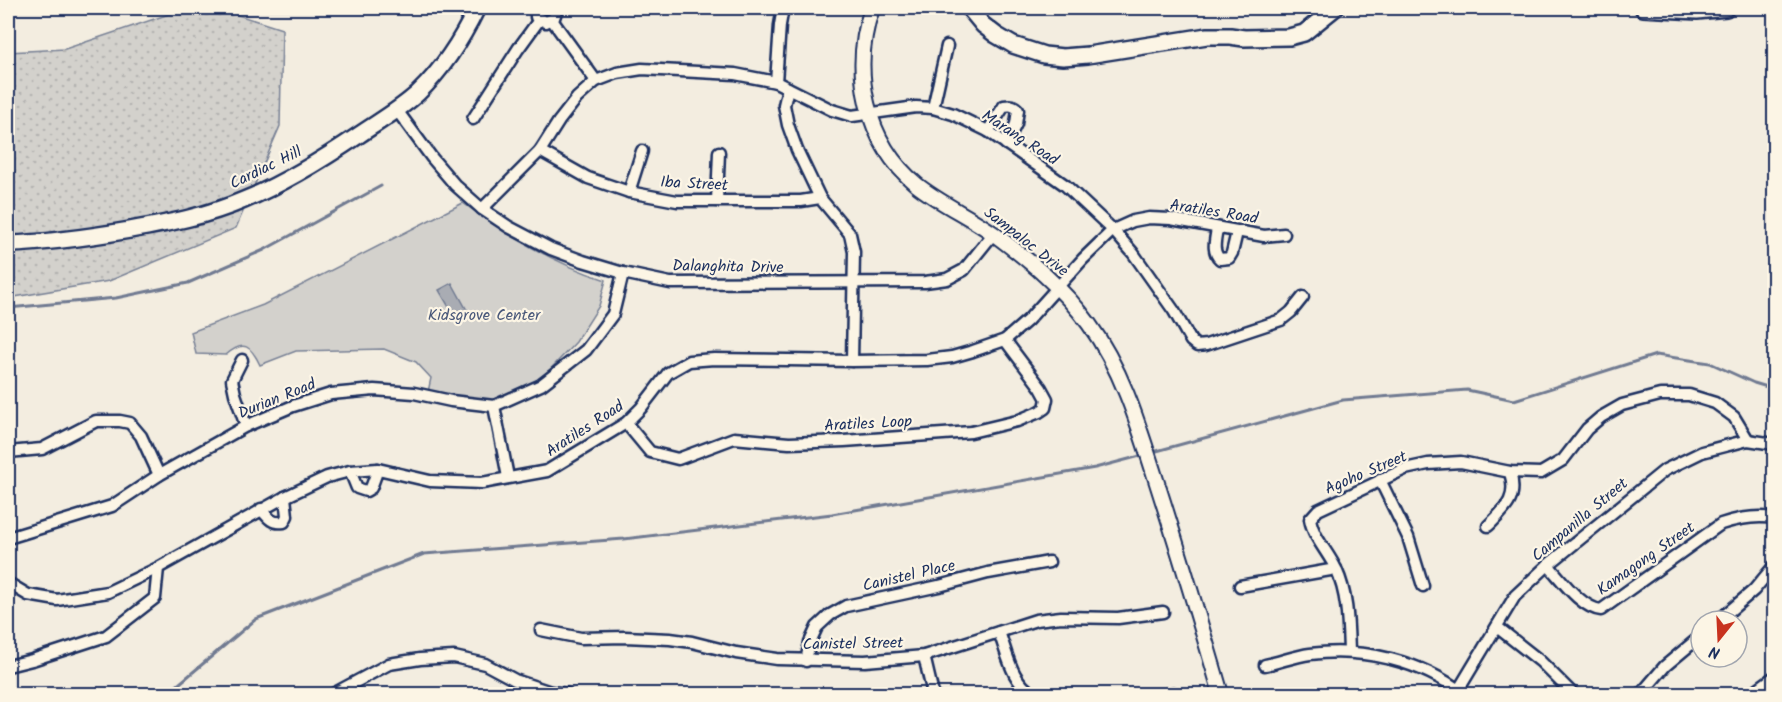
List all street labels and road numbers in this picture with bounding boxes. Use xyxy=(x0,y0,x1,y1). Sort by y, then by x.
street label: Marang Road xyxy=(976,104,1064,173)
street label: Cardiac Hill xyxy=(226,140,306,196)
street label: Iba Street xyxy=(659,170,729,198)
street label: Aratiles Road xyxy=(1168,193,1261,231)
street label: Sampaloc Drive xyxy=(978,201,1074,283)
street label: Dalanghita Drive xyxy=(672,254,784,280)
street label: Durian Road xyxy=(234,372,320,426)
street label: Aratiles Road xyxy=(541,394,630,464)
street label: Aratiles Loop xyxy=(824,409,913,439)
street label: Agoho Street xyxy=(1321,444,1412,502)
street label: Campanilla Street xyxy=(1526,471,1634,568)
street label: Kamagong Street xyxy=(1592,515,1701,602)
street label: Canistel Place xyxy=(860,553,958,599)
street label: Canistel Street xyxy=(803,631,904,657)

